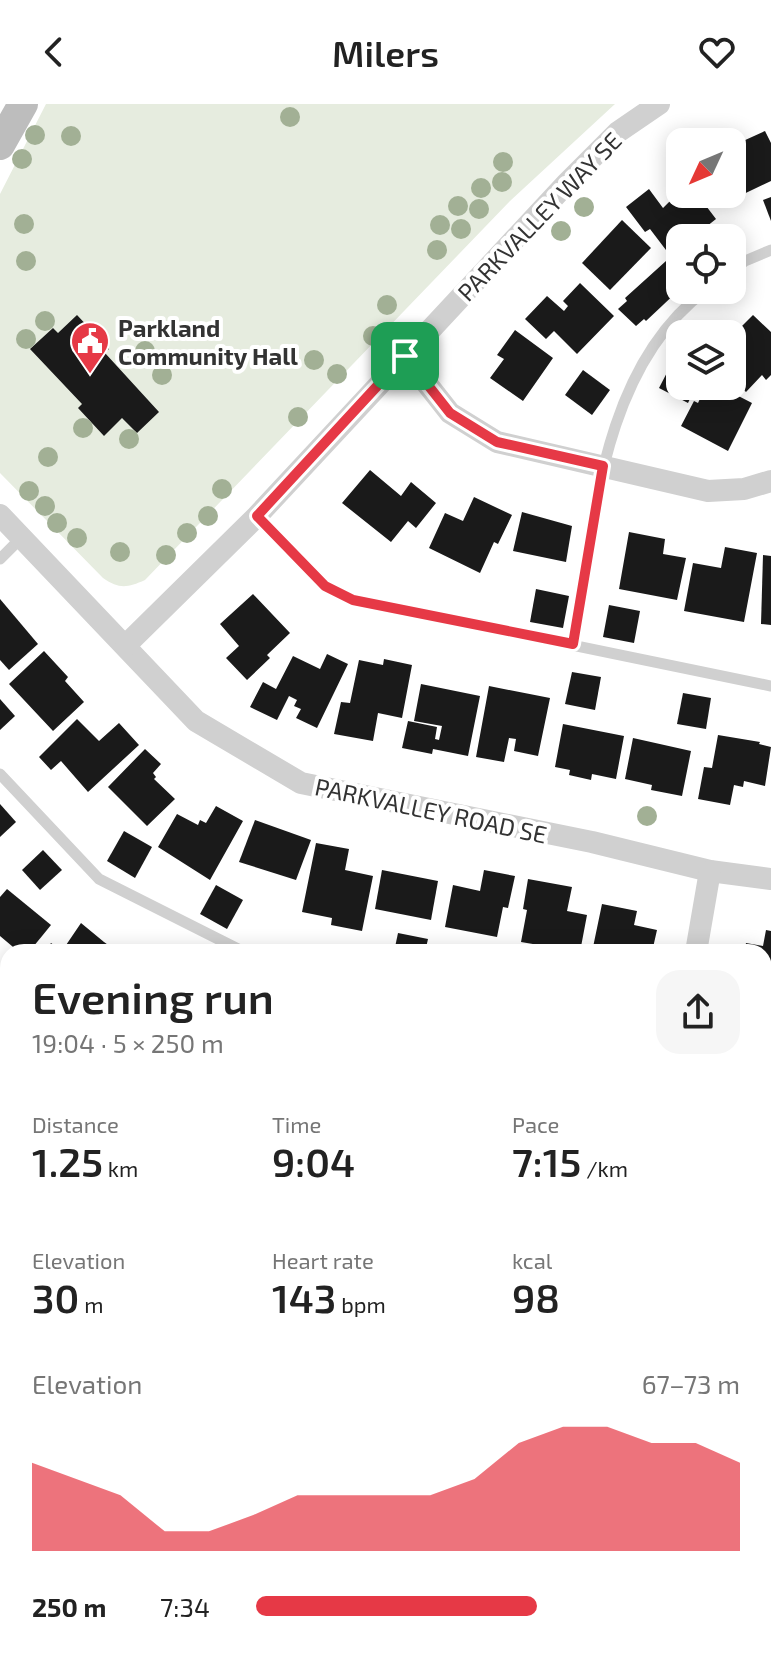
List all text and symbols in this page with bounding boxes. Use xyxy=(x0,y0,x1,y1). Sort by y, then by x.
icon: back xyxy=(32,30,76,74)
icon: heart xyxy=(695,30,739,74)
text: Milers xyxy=(332,31,439,74)
street label: PARKVALLEY WAY SE xyxy=(451,126,627,306)
north arrow xyxy=(666,128,746,208)
map controls xyxy=(666,128,746,400)
button: locate xyxy=(666,224,746,304)
place label: Parkland Community Hall xyxy=(118,313,298,370)
public building icon: Parkland Community Hall xyxy=(69,320,111,375)
button: layers xyxy=(666,320,746,400)
pin xyxy=(371,322,439,390)
icon: arrive xyxy=(383,334,427,378)
street label: PARKVALLEY ROAD SE xyxy=(312,771,550,849)
text: Evening run xyxy=(32,970,274,1023)
button: share xyxy=(656,970,740,1054)
text: 19:04 · 5 × 250 m xyxy=(32,1027,224,1058)
text: Distance xyxy=(32,1111,119,1137)
text: Time xyxy=(272,1111,321,1137)
text: Pace xyxy=(512,1111,559,1137)
text: 1.25 xyxy=(32,1137,103,1185)
text: 9:04 xyxy=(272,1137,355,1185)
text: 7:15 xyxy=(512,1137,581,1185)
text: km xyxy=(103,1155,138,1181)
text: /km xyxy=(581,1155,628,1181)
text: Elevation xyxy=(32,1247,125,1273)
text: Heart rate xyxy=(272,1247,374,1273)
text: kcal xyxy=(512,1247,552,1273)
text: 30 xyxy=(32,1273,79,1321)
text: 143 xyxy=(272,1273,336,1321)
text: 98 xyxy=(512,1273,560,1321)
text: m xyxy=(79,1291,103,1317)
text: bpm xyxy=(336,1291,386,1317)
text: Elevation xyxy=(32,1368,142,1399)
text: 67–73 m xyxy=(642,1368,740,1399)
text: 250 m xyxy=(32,1591,106,1622)
text: 7:34 xyxy=(160,1591,210,1622)

